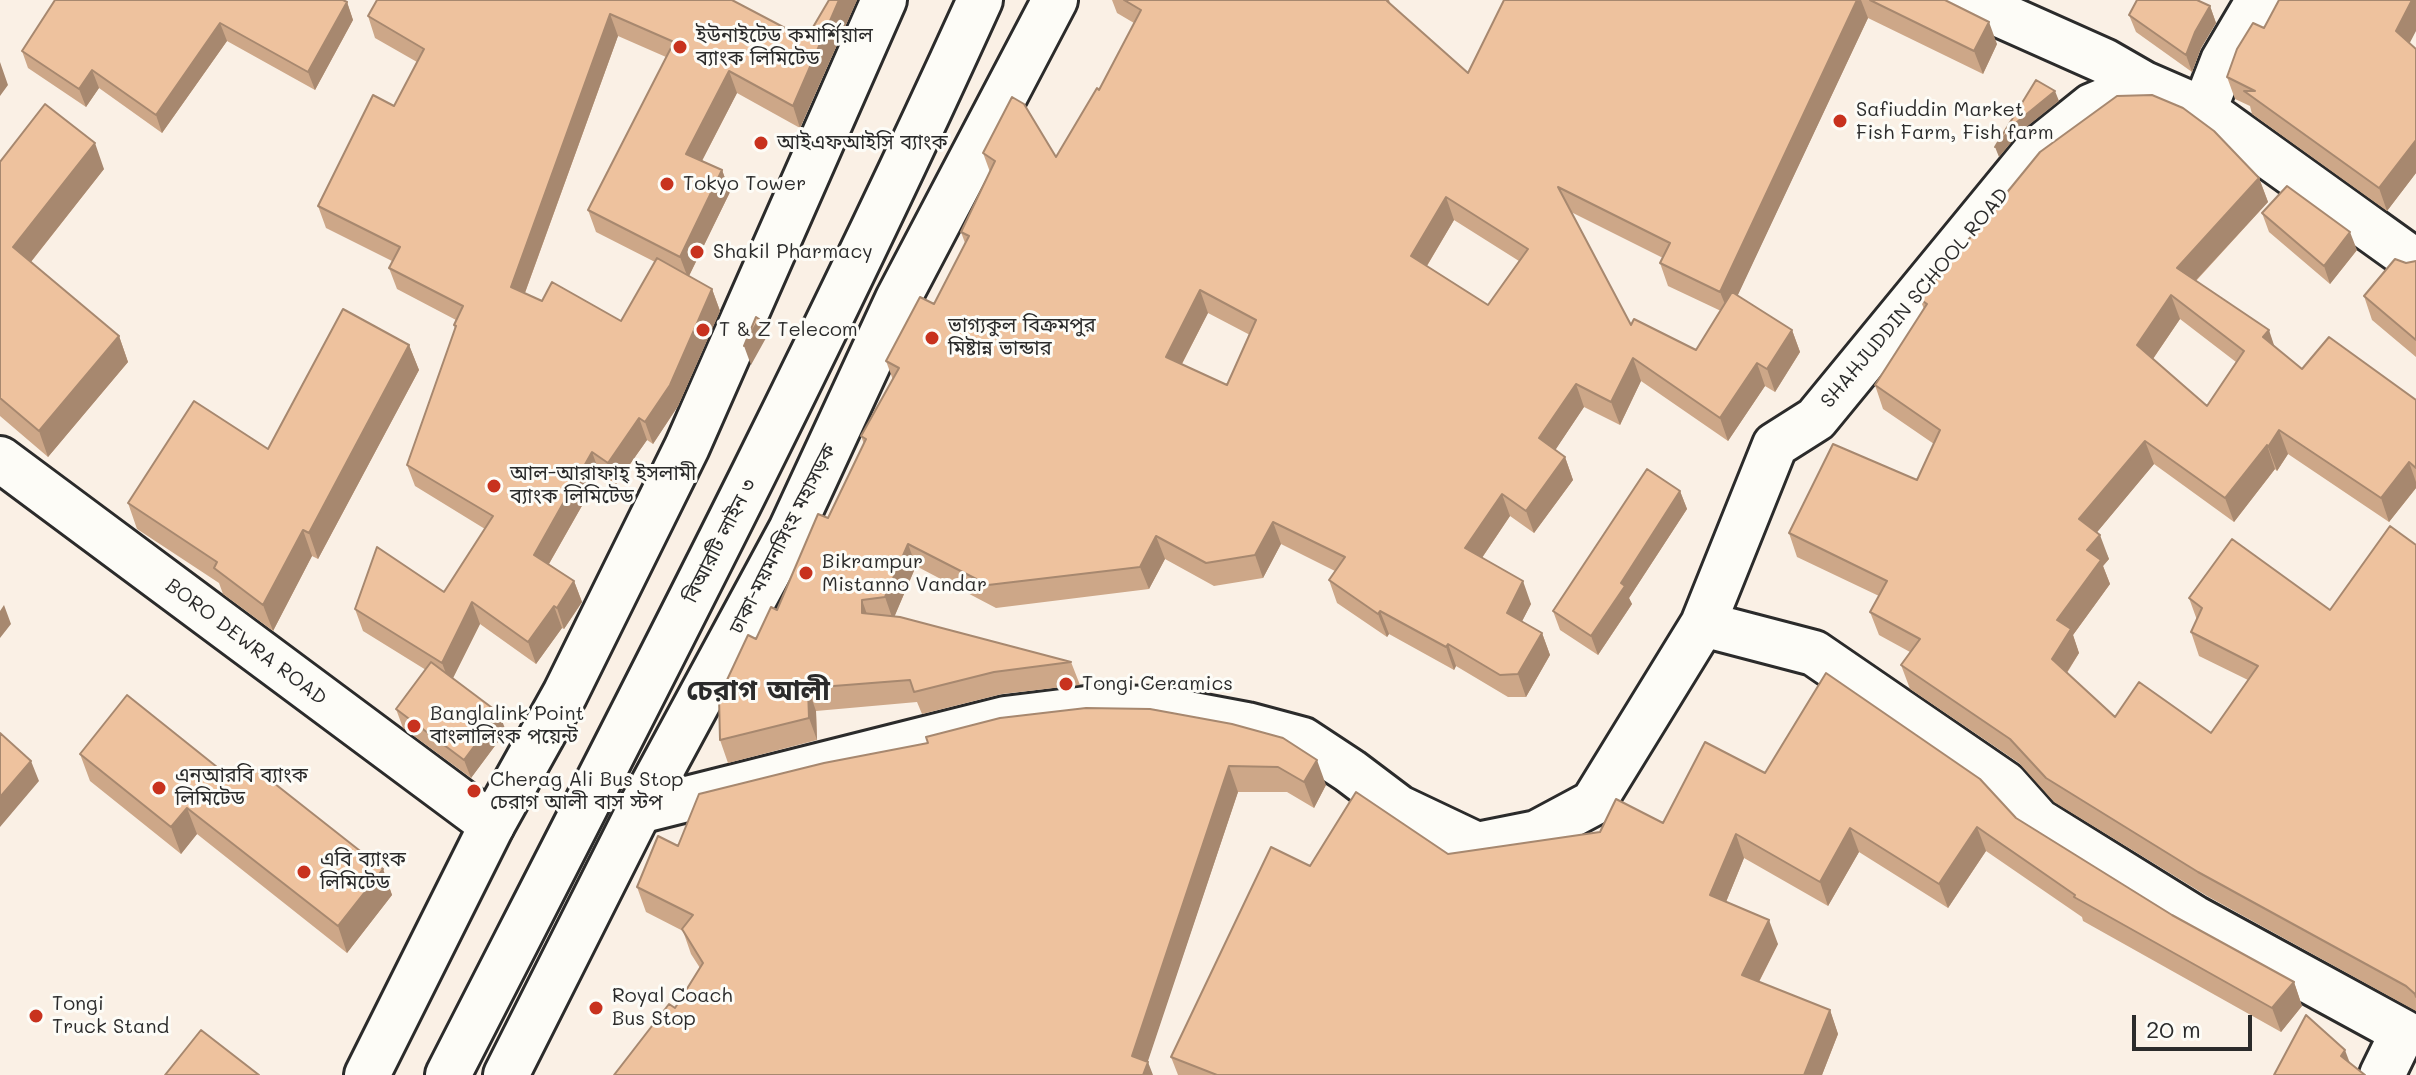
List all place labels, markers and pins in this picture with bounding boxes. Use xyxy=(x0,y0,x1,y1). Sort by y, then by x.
place label: ইউনাইটেড কমার্শিয়াল ব্যাংক লিমিটেড xyxy=(696,24,873,71)
marker: ইউনাইটেড কমার্শিয়াল ব্যাংক লিমিটেড xyxy=(671,38,689,56)
place label: Safiuddin Market Fish Farm, Fish farm xyxy=(1856,98,2054,145)
marker: Safiuddin Market Fish Farm, Fish farm xyxy=(1831,112,1849,130)
place label: আইএফআইসি ব্যাংক xyxy=(777,131,948,155)
marker: আইএফআইসি ব্যাংক xyxy=(752,134,770,152)
place label: Tokyo Tower xyxy=(683,172,806,196)
marker: Tokyo Tower xyxy=(658,175,676,193)
place label: Shakil Pharmacy xyxy=(713,240,873,264)
marker: Shakil Pharmacy xyxy=(688,243,706,261)
place label: ভাগ্যকুল বিক্রমপুর মিষ্টান্ন ভান্ডার xyxy=(948,314,1096,361)
place label: T & Z Telecom xyxy=(719,318,858,342)
marker: T & Z Telecom xyxy=(694,321,712,339)
marker: ভাগ্যকুল বিক্রমপুর মিষ্টান্ন ভান্ডার xyxy=(923,329,941,347)
place label: আল-আরাফাহ্ ইসলামী ব্যাংক লিমিটেড xyxy=(510,462,696,509)
marker: আল-আরাফাহ্ ইসলামী ব্যাংক লিমিটেড xyxy=(485,477,503,495)
place label: Bikrampur Mistanno Vandar xyxy=(822,550,987,597)
marker: Bikrampur Mistanno Vandar xyxy=(797,564,815,582)
place label: Tongi Ceramics xyxy=(1082,672,1233,696)
marker: Tongi Ceramics xyxy=(1057,675,1075,693)
place label: Banglalink Point বাংলালিংক পয়েন্ট xyxy=(430,702,584,749)
marker: Banglalink Point বাংলালিংক পয়েন্ট xyxy=(405,717,423,735)
place label: এনআরবি ব্যাংক লিমিটেড xyxy=(175,764,308,811)
place label: Cherag Ali Bus Stop চেরাগ আলী বাস স্টপ xyxy=(490,768,684,815)
marker: এনআরবি ব্যাংক লিমিটেড xyxy=(150,779,168,797)
marker: Cherag Ali Bus Stop চেরাগ আলী বাস স্টপ xyxy=(465,782,483,800)
place label: এবি ব্যাংক লিমিটেড xyxy=(320,848,406,895)
marker: এবি ব্যাংক লিমিটেড xyxy=(295,863,313,881)
place label: Royal Coach Bus Stop xyxy=(612,984,733,1031)
place label: Tongi Truck Stand xyxy=(52,992,169,1039)
marker: Royal Coach Bus Stop xyxy=(587,999,605,1017)
marker: Tongi Truck Stand xyxy=(27,1007,45,1025)

